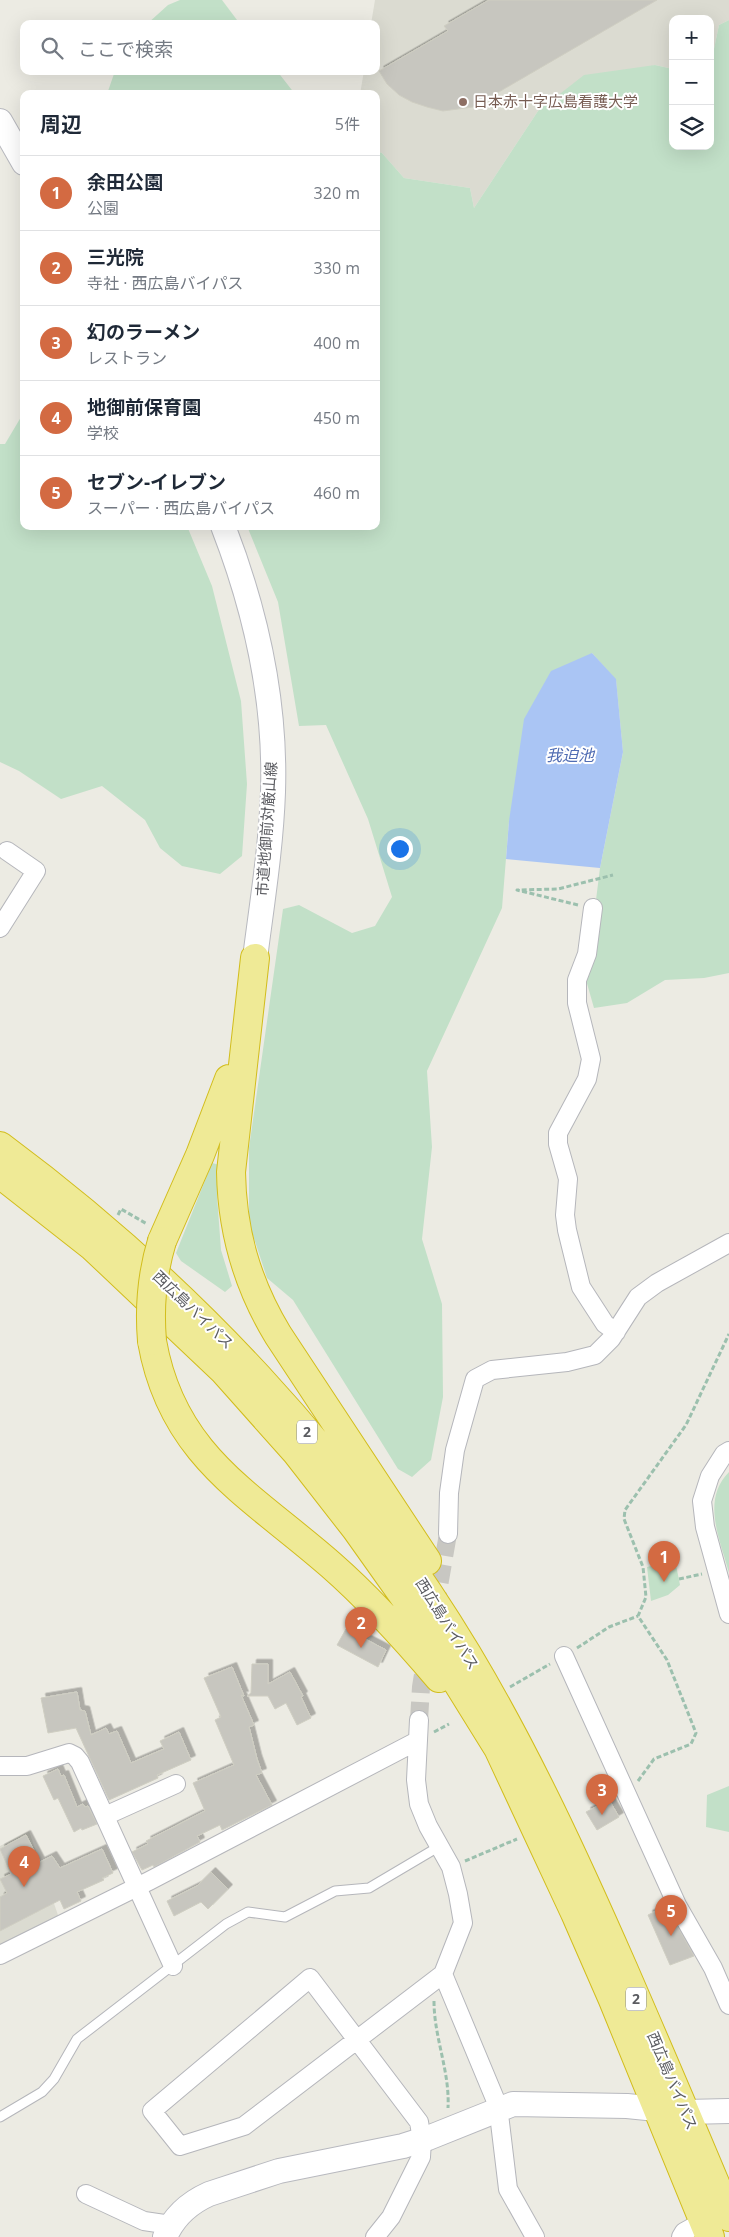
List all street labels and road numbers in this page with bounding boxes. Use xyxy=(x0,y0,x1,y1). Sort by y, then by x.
street label: 市道地御前対厳山線 xyxy=(251,761,281,897)
street label: 西広島バイパス xyxy=(149,1266,238,1353)
road number: 2 xyxy=(297,1420,317,1444)
street label: 西広島バイパス xyxy=(412,1574,484,1673)
road number: 2 xyxy=(626,1988,646,2010)
street label: 西広島バイパス xyxy=(643,2029,703,2133)

